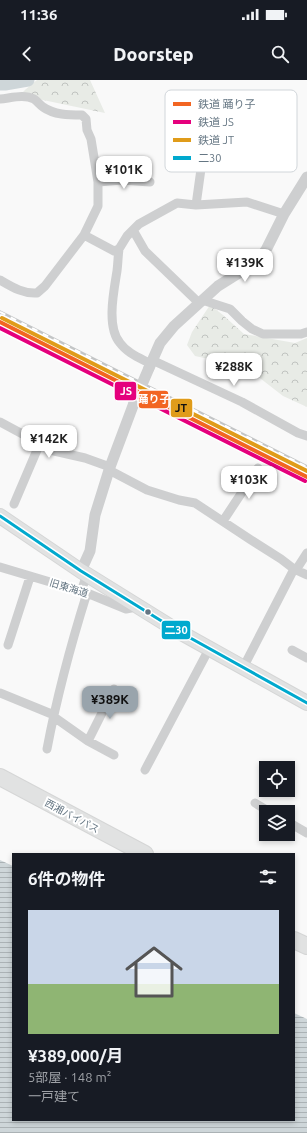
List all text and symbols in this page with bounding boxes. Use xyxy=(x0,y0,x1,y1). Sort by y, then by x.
text: 11:36 xyxy=(20,6,58,23)
icon: back xyxy=(16,43,38,65)
icon: search xyxy=(269,43,291,65)
text: Doorstep xyxy=(113,44,194,64)
legend xyxy=(165,90,297,172)
text: 鉄道 踊り子 xyxy=(198,98,256,110)
text: 鉄道 JS xyxy=(198,116,234,128)
text: 鉄道 JT xyxy=(198,134,234,146)
text: 二30 xyxy=(198,152,221,164)
pin: ¥101K xyxy=(96,156,152,190)
text: ¥101K xyxy=(105,162,143,176)
pin: ¥139K xyxy=(217,249,273,283)
text: ¥139K xyxy=(226,255,264,269)
pin: ¥288K xyxy=(206,353,262,387)
text: ¥288K xyxy=(215,359,253,373)
line badge: JS xyxy=(114,381,137,401)
text: JS xyxy=(120,385,132,397)
line badge: 踊り子 xyxy=(138,390,169,409)
text: 踊り子 xyxy=(138,393,171,405)
line badge: JT xyxy=(170,398,193,418)
text: JT xyxy=(175,402,188,414)
pin: ¥142K xyxy=(21,425,77,459)
text: ¥142K xyxy=(30,431,68,445)
pin: ¥103K xyxy=(221,466,277,500)
text: ¥103K xyxy=(230,472,268,486)
street label: 旧東海道 xyxy=(48,577,90,599)
unlabelled marker xyxy=(143,607,153,617)
line badge: 二30 xyxy=(161,620,191,640)
text: 二30 xyxy=(164,624,188,636)
pin: ¥389K xyxy=(82,686,138,720)
text: ¥389K xyxy=(91,692,129,706)
map controls xyxy=(259,761,295,841)
button: locate xyxy=(259,761,295,797)
street label: 西湘バイパス xyxy=(43,797,101,835)
button: layers xyxy=(259,805,295,841)
icon: filters xyxy=(257,866,279,888)
text: 6件の物件 xyxy=(28,869,106,888)
icon: home xyxy=(118,936,190,1008)
text: ¥389,000/月 xyxy=(28,1046,123,1065)
text: 5部屋 · 148 m² xyxy=(28,1070,111,1084)
text: 一戸建て xyxy=(28,1089,80,1103)

